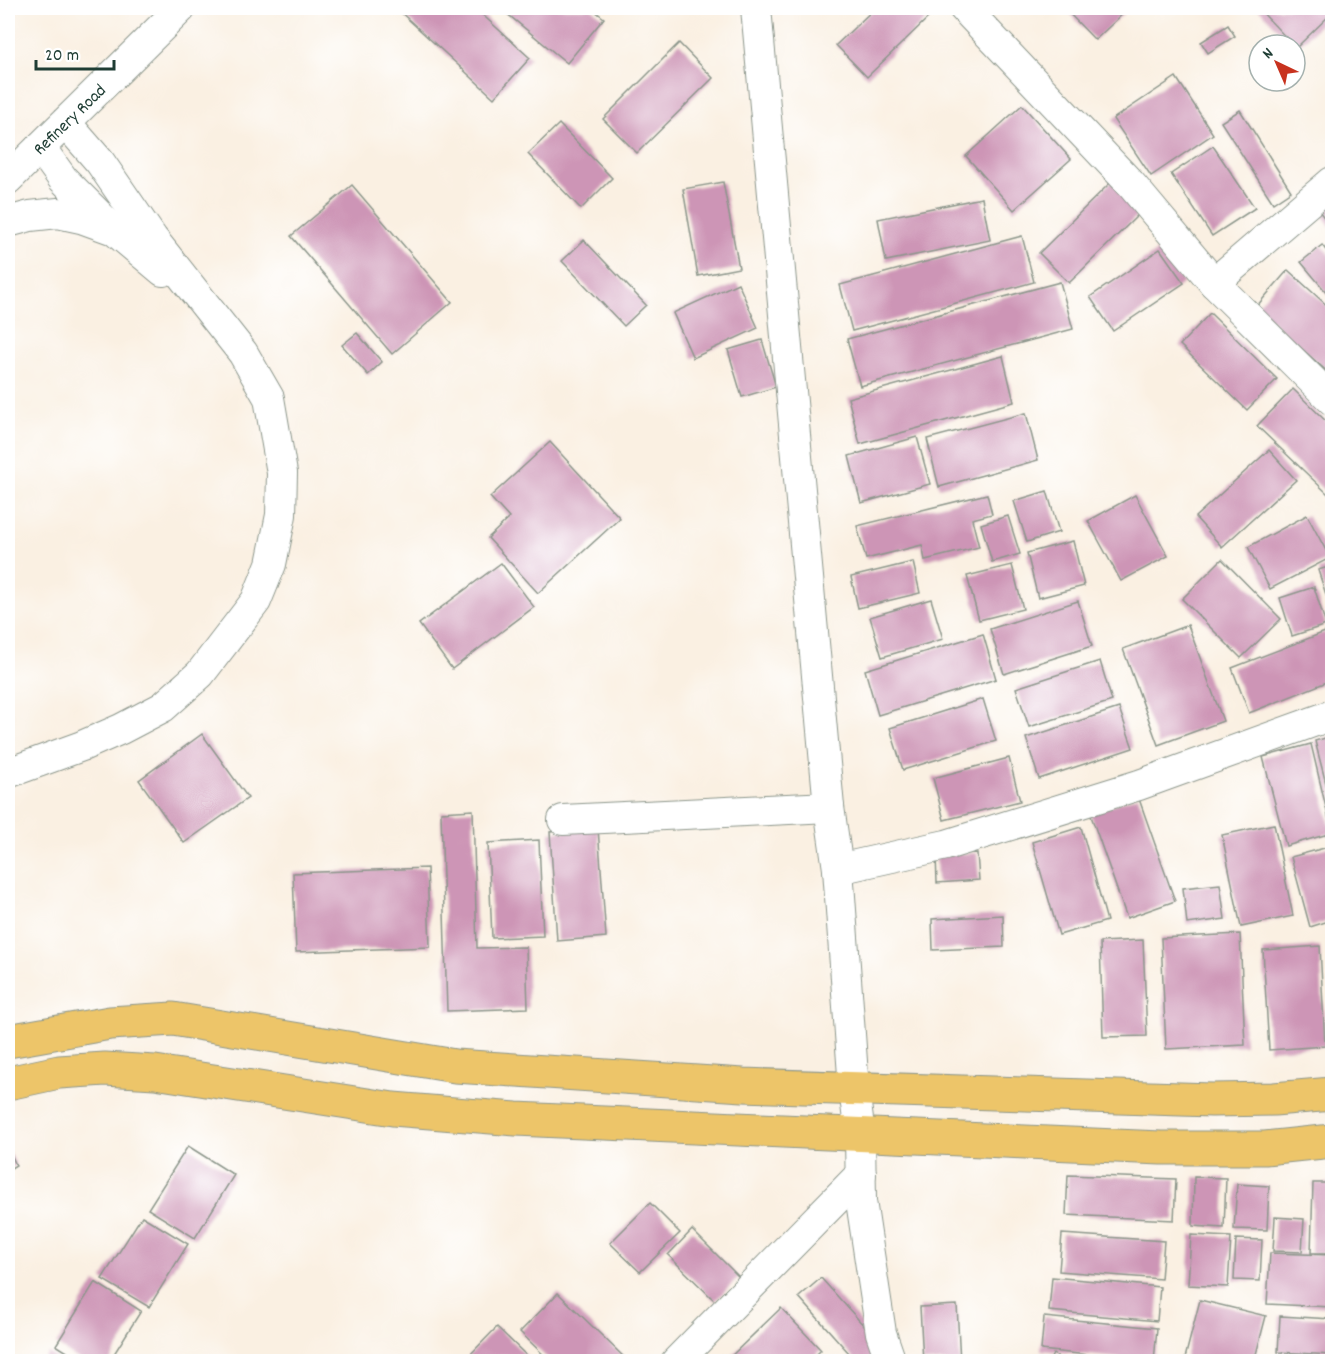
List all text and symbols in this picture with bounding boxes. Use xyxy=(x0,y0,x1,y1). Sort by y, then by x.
scale bar xyxy=(36,33,114,71)
north arrow xyxy=(1247,33,1307,93)
text: N xyxy=(1257,43,1279,65)
text: 20 m xyxy=(45,44,79,69)
street label: Refinery Road xyxy=(29,80,113,162)

